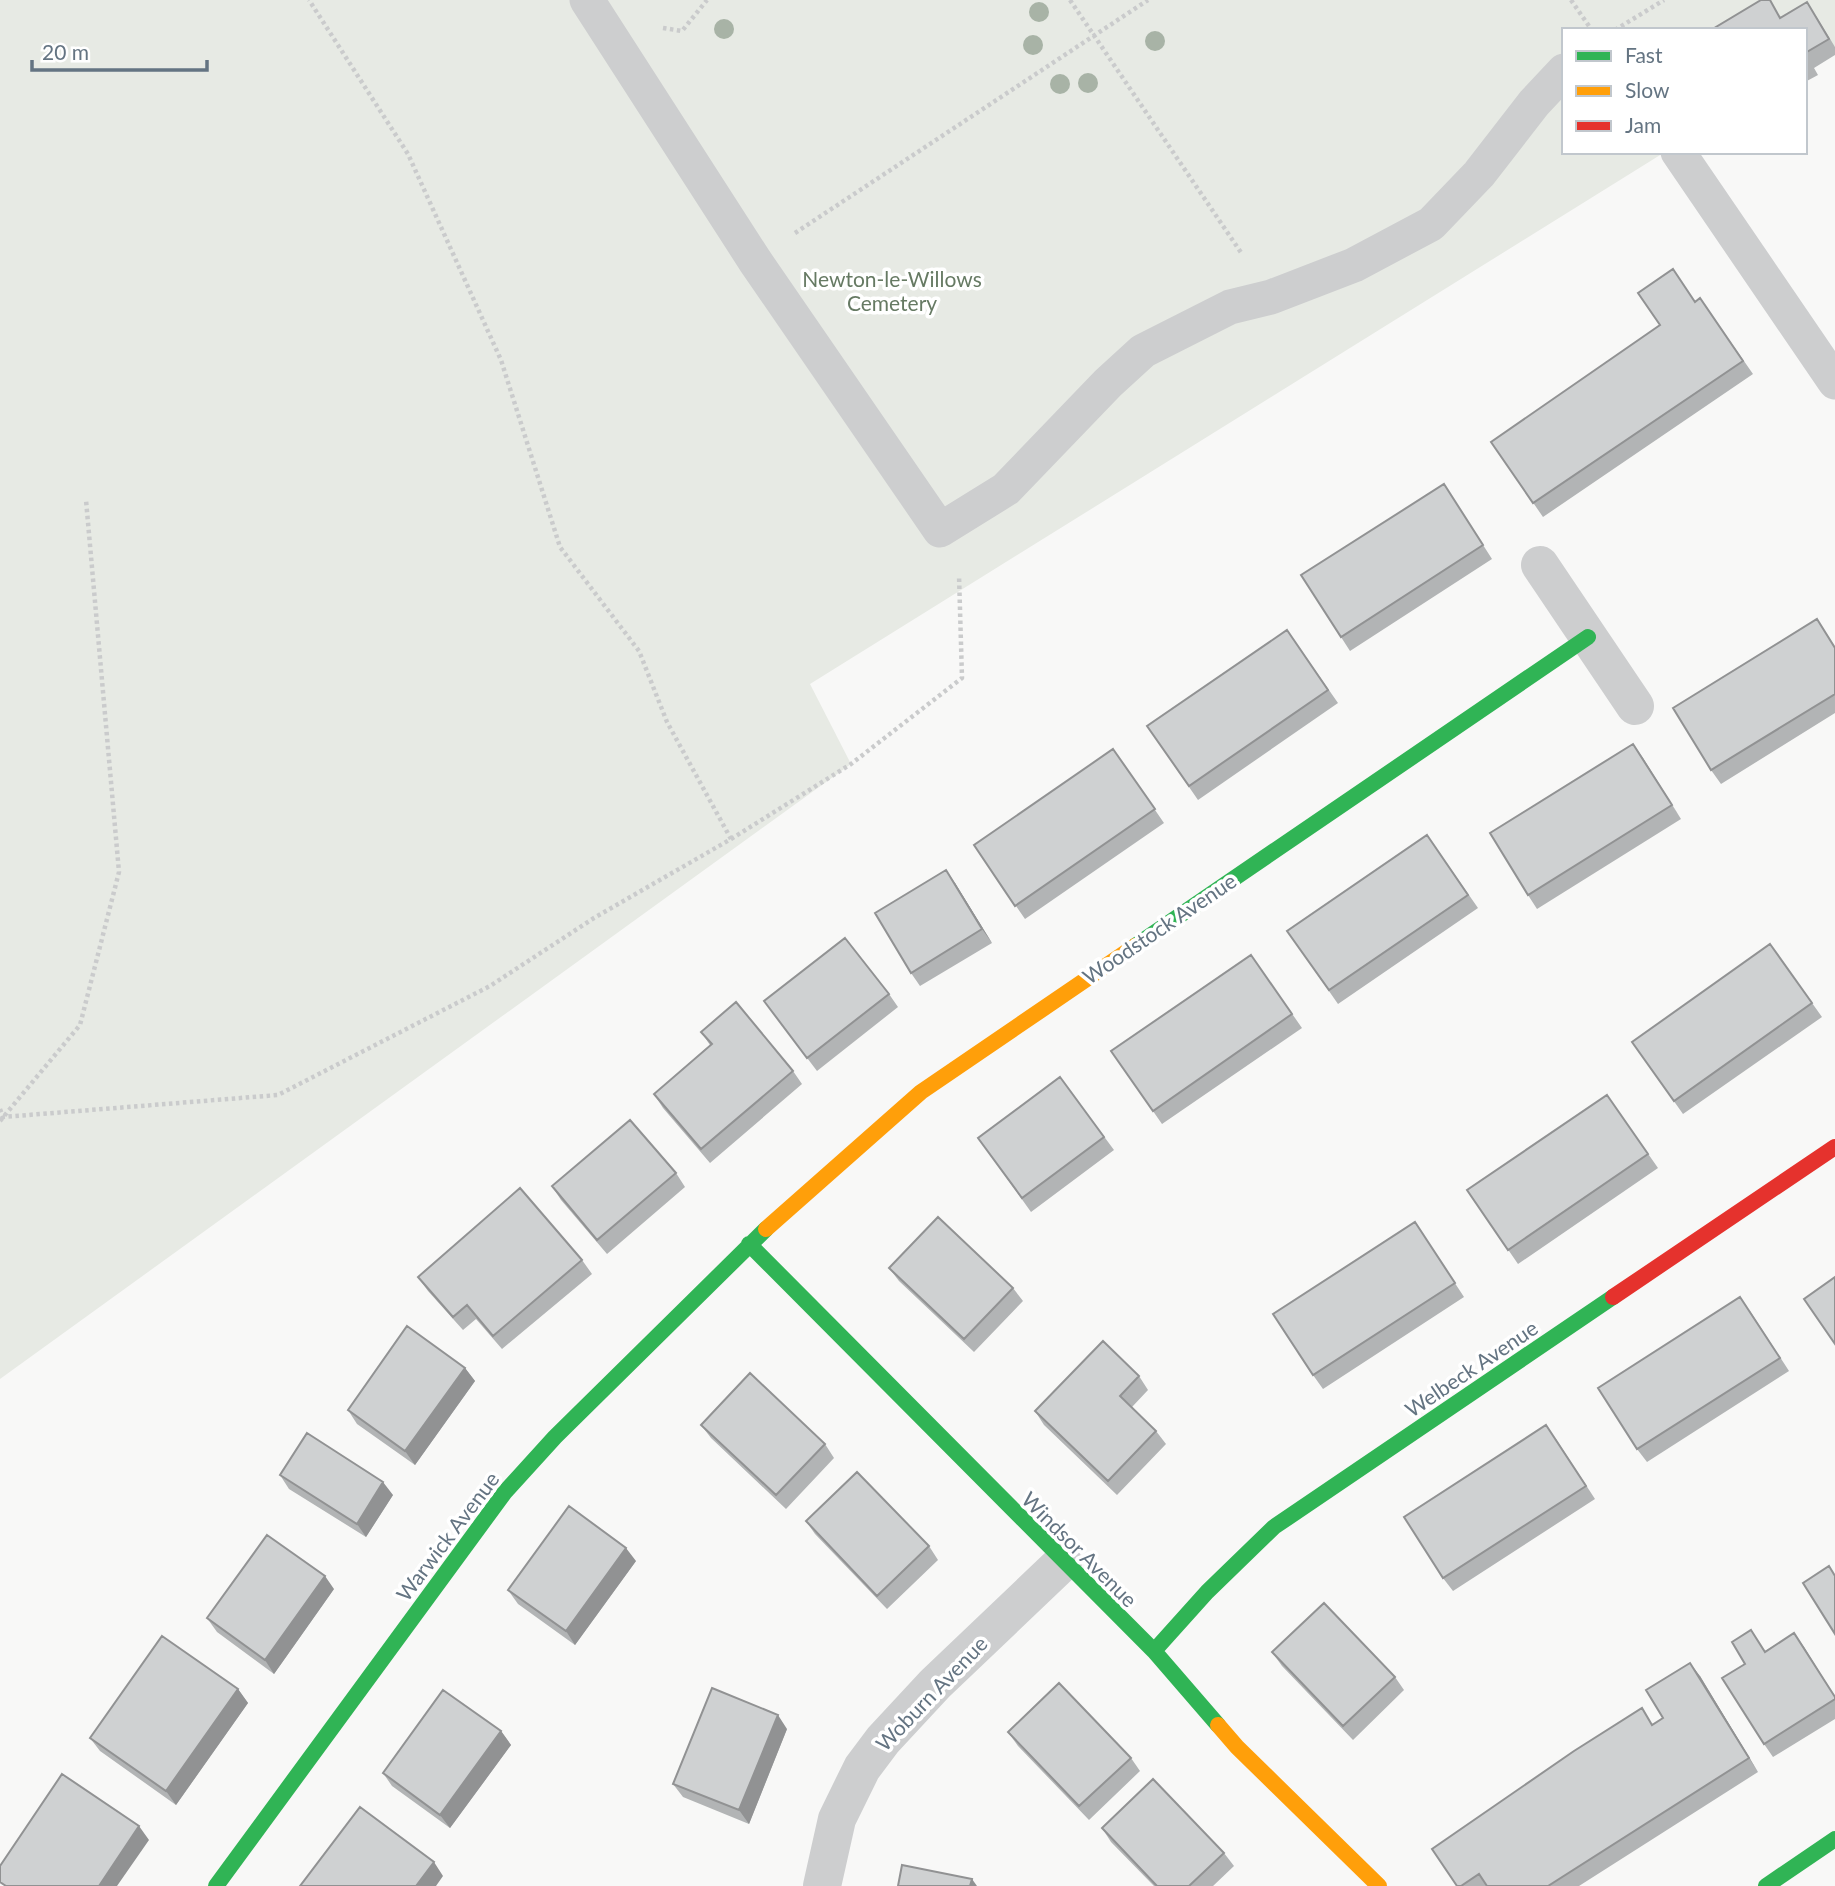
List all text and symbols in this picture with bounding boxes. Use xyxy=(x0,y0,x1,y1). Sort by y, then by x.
scale bar xyxy=(32,28,206,72)
legend xyxy=(1562,28,1807,154)
text: 20 m xyxy=(42,39,89,64)
text: Fast xyxy=(1625,42,1663,67)
text: Slow xyxy=(1625,77,1670,102)
text: Jam xyxy=(1625,112,1661,137)
park label: Newton-le-Willows Cemetery xyxy=(802,266,982,315)
street label: Woodstock Avenue xyxy=(1078,867,1240,989)
street label: Welbeck Avenue xyxy=(1400,1314,1542,1422)
street label: Warwick Avenue xyxy=(390,1467,504,1605)
street label: Windsor Avenue xyxy=(1017,1486,1143,1612)
street label: Woburn Avenue xyxy=(870,1631,992,1755)

